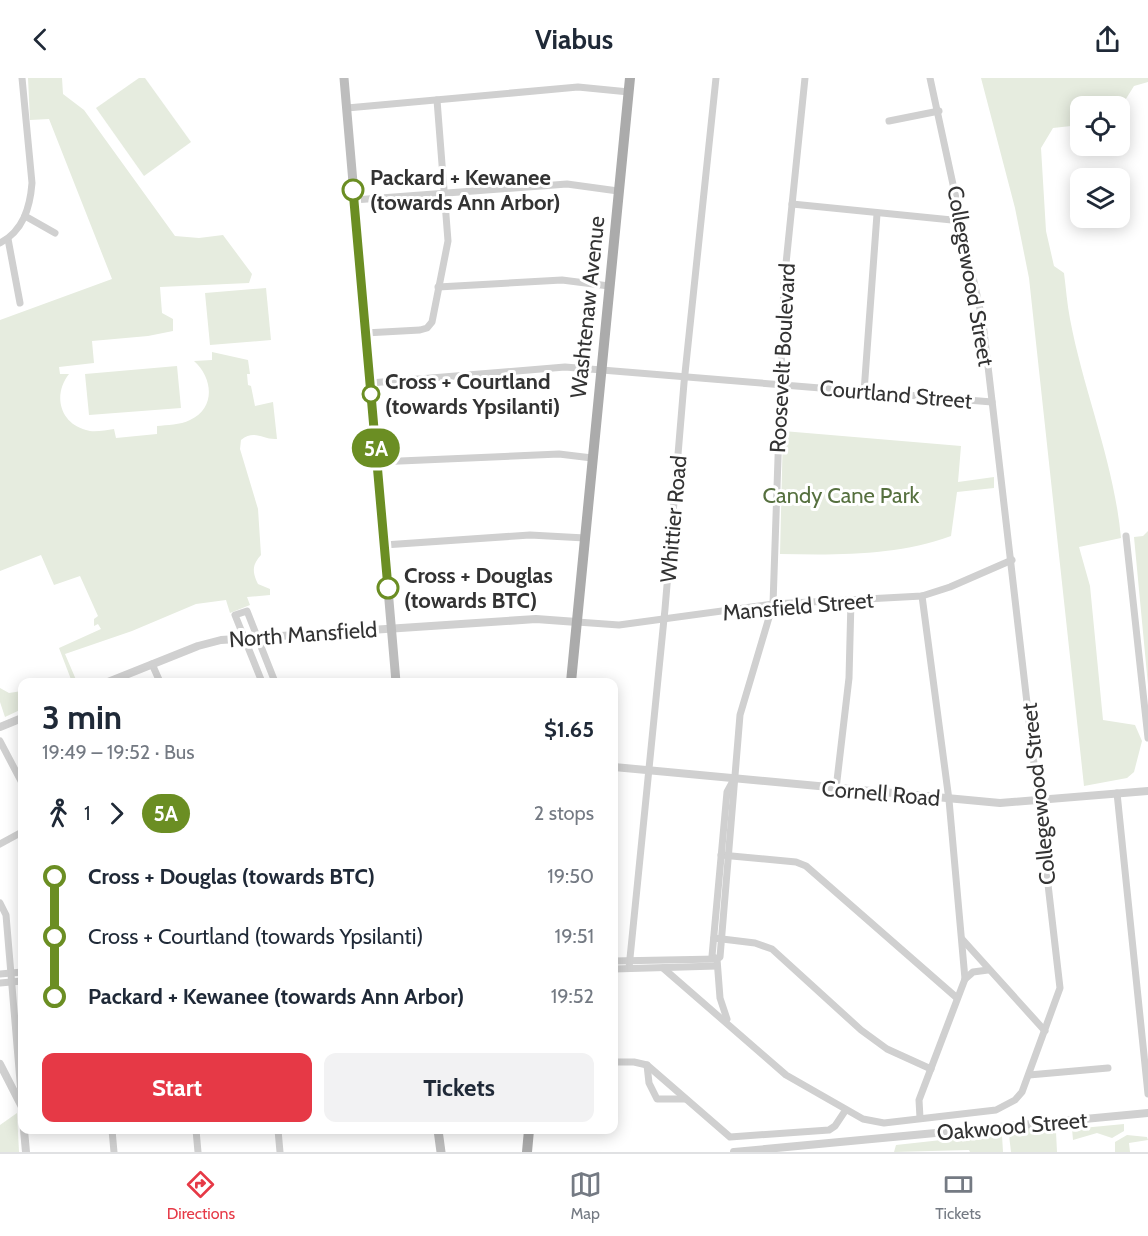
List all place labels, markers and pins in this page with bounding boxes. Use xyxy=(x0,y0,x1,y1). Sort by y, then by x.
place label: Packard + Kewanee (towards Ann Arbor) xyxy=(370,164,561,216)
marker: Packard + Kewanee (towards Ann Arbor) xyxy=(342,179,364,201)
place label: Cross + Courtland (towards Ypsilanti) xyxy=(385,368,560,420)
marker: Cross + Courtland (towards Ypsilanti) xyxy=(362,385,380,403)
place label: Cross + Douglas (towards BTC) xyxy=(404,562,553,614)
marker: Cross + Douglas (towards BTC) xyxy=(377,577,399,599)

